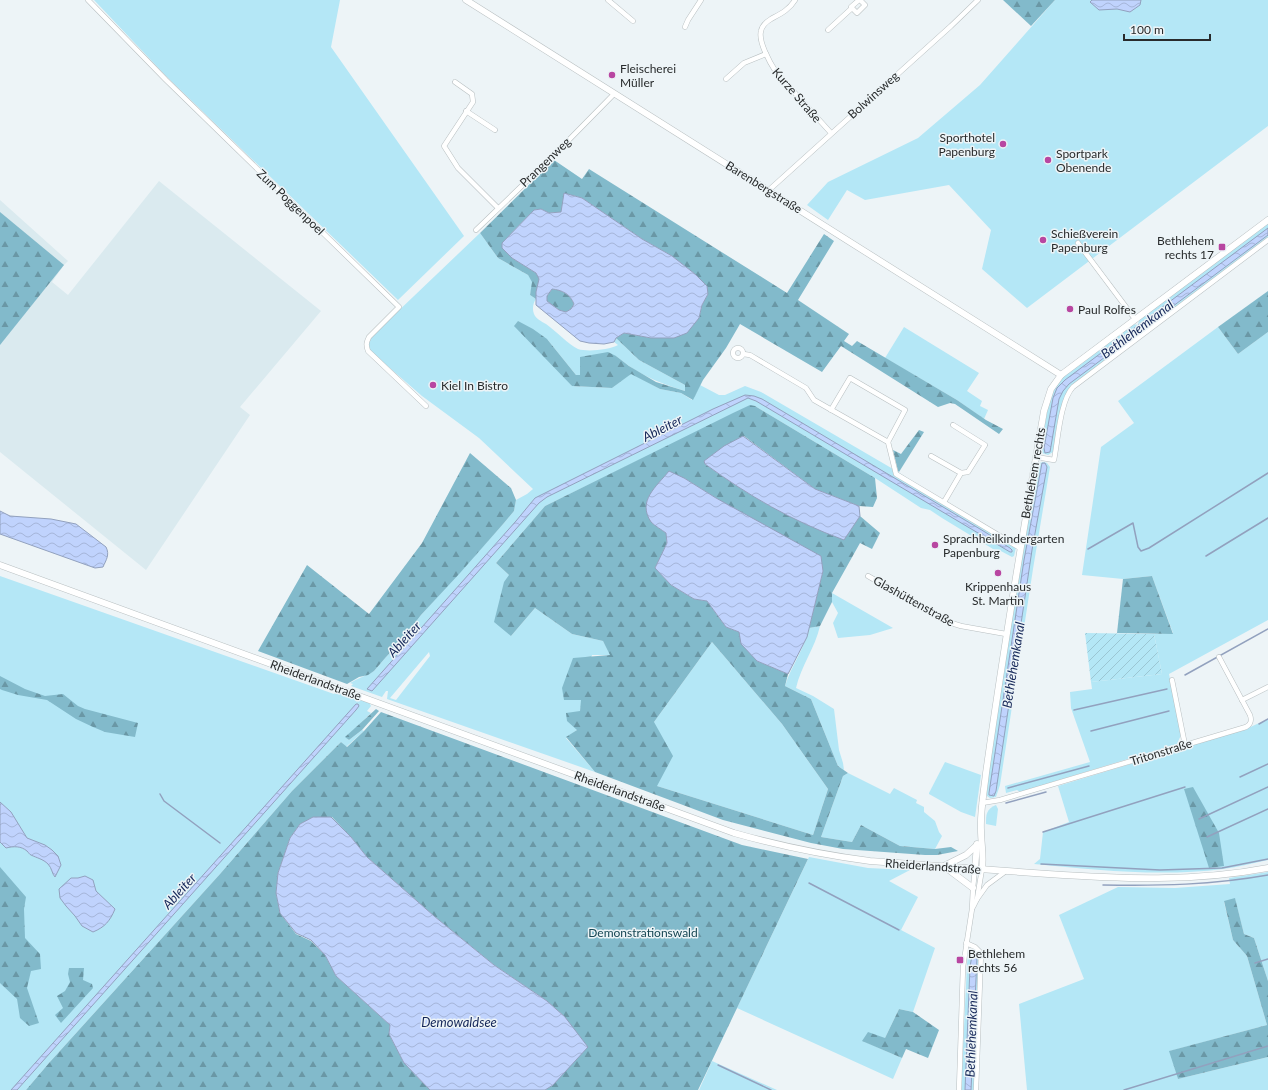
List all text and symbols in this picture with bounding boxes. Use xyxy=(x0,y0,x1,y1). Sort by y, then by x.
scale bar xyxy=(1124,16,1210,42)
text: 100 m xyxy=(1130,22,1164,37)
place label: Fleischerei Müller xyxy=(620,61,676,90)
street label: Kurze Straße xyxy=(769,65,825,125)
street label: Bolwinsweg xyxy=(844,68,902,122)
marker: Fleischerei Müller xyxy=(607,70,617,80)
place label: Sporthotel Papenburg xyxy=(938,130,995,159)
street label: Prangenweg xyxy=(516,134,574,190)
marker: Sporthotel Papenburg xyxy=(998,139,1008,149)
place label: Sportpark Obenende xyxy=(1056,146,1111,175)
marker: Sportpark Obenende xyxy=(1043,155,1053,165)
street label: Barenbergstraße xyxy=(723,157,805,217)
street label: Zum Poggenpoel xyxy=(254,166,328,238)
place label: Schießverein Papenburg xyxy=(1051,226,1118,255)
place label: Bethlehem rechts 17 xyxy=(1157,233,1214,262)
marker: Schießverein Papenburg xyxy=(1038,235,1048,245)
marker: Bethlehem rechts 17 xyxy=(1217,242,1227,252)
water label: Bethlehemkanal xyxy=(1098,296,1177,362)
place label: Paul Rolfes xyxy=(1078,302,1136,317)
marker: Paul Rolfes xyxy=(1065,304,1075,314)
place label: Kiel In Bistro xyxy=(441,378,508,393)
marker: Kiel In Bistro xyxy=(428,380,438,390)
water label: Ableiter xyxy=(639,411,685,445)
street label: Bethlehem rechts xyxy=(1018,426,1048,520)
place label: Sprachheilkindergarten Papenburg xyxy=(943,531,1064,560)
marker: Sprachheilkindergarten Papenburg xyxy=(930,540,940,550)
marker: Krippenhaus St. Martin xyxy=(993,568,1003,578)
street label: Glashüttenstraße xyxy=(871,573,957,629)
place label: Krippenhaus St. Martin xyxy=(965,579,1031,608)
water label: Ableiter xyxy=(383,618,424,661)
water label: Bethlehemkanal xyxy=(998,621,1028,709)
street label: Rheiderlandstraße xyxy=(268,657,364,703)
street label: Tritonstraße xyxy=(1128,735,1194,769)
street label: Rheiderlandstraße xyxy=(572,768,668,814)
street label: Rheiderlandstraße xyxy=(885,855,981,877)
water label: Ableiter xyxy=(158,870,199,913)
park label: Demonstrationswald xyxy=(588,925,698,940)
place label: Bethlehem rechts 56 xyxy=(968,946,1025,975)
marker: Bethlehem rechts 56 xyxy=(955,955,965,965)
water label: Bethlehemkanal xyxy=(961,990,981,1078)
water label: Demowaldsee xyxy=(421,1014,497,1030)

